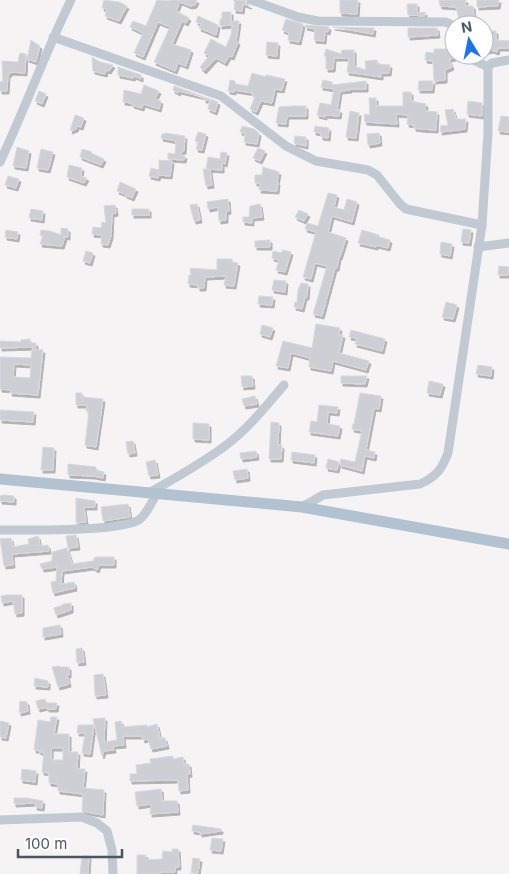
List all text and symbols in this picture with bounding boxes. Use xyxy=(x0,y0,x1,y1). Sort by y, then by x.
north arrow xyxy=(444,15,494,65)
text: N xyxy=(460,17,473,36)
scale bar xyxy=(18,826,121,858)
text: 100 m xyxy=(25,834,67,853)

